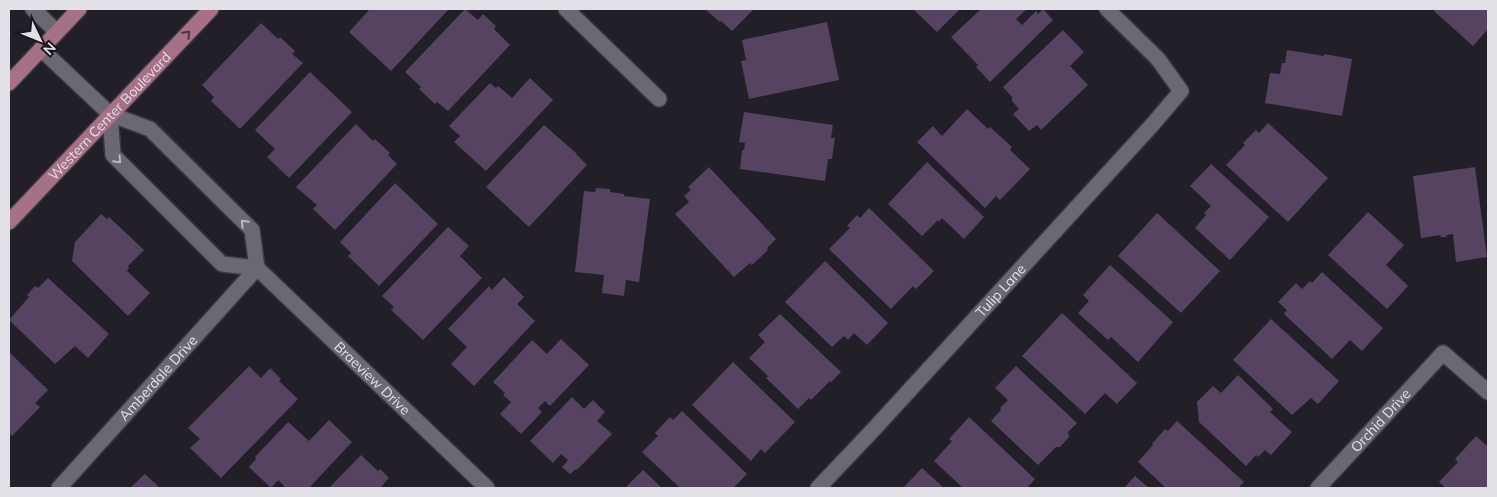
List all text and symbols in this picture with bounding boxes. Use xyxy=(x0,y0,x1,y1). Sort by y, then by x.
north arrow xyxy=(15,15,65,65)
one-way arrow xyxy=(181,31,190,40)
text: N xyxy=(39,39,60,59)
street label: Western Center Boulevard xyxy=(44,48,175,184)
one-way arrow xyxy=(113,155,122,164)
one-way arrow xyxy=(241,220,250,229)
street label: Tulip Lane xyxy=(972,260,1030,321)
street label: Amberdale Drive xyxy=(115,331,201,424)
street label: Braeview Drive xyxy=(330,338,414,419)
street label: Orchid Drive xyxy=(1347,385,1414,456)

